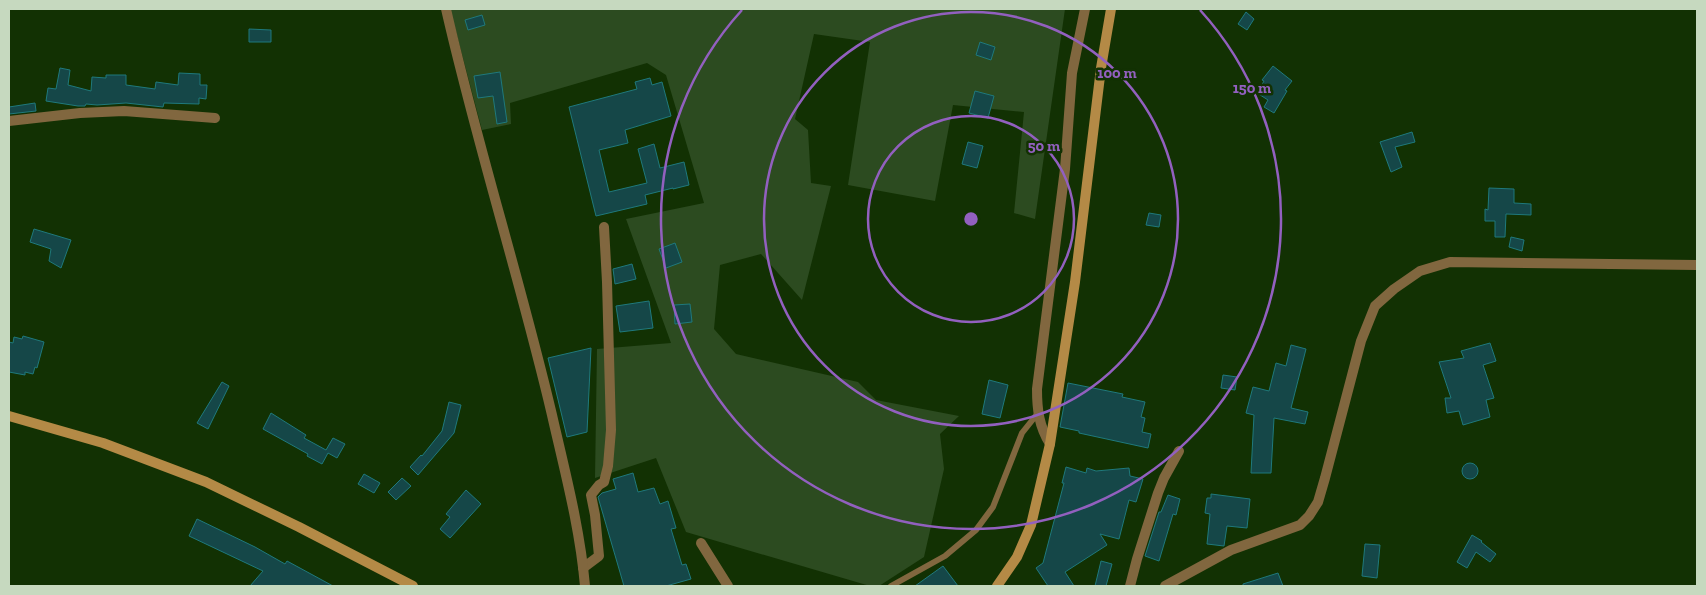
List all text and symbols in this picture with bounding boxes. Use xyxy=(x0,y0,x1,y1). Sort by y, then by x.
text: 100 m xyxy=(1097,64,1137,82)
text: 150 m xyxy=(1233,79,1271,97)
text: 50 m xyxy=(1028,137,1060,155)
centre of rings xyxy=(962,210,980,228)

